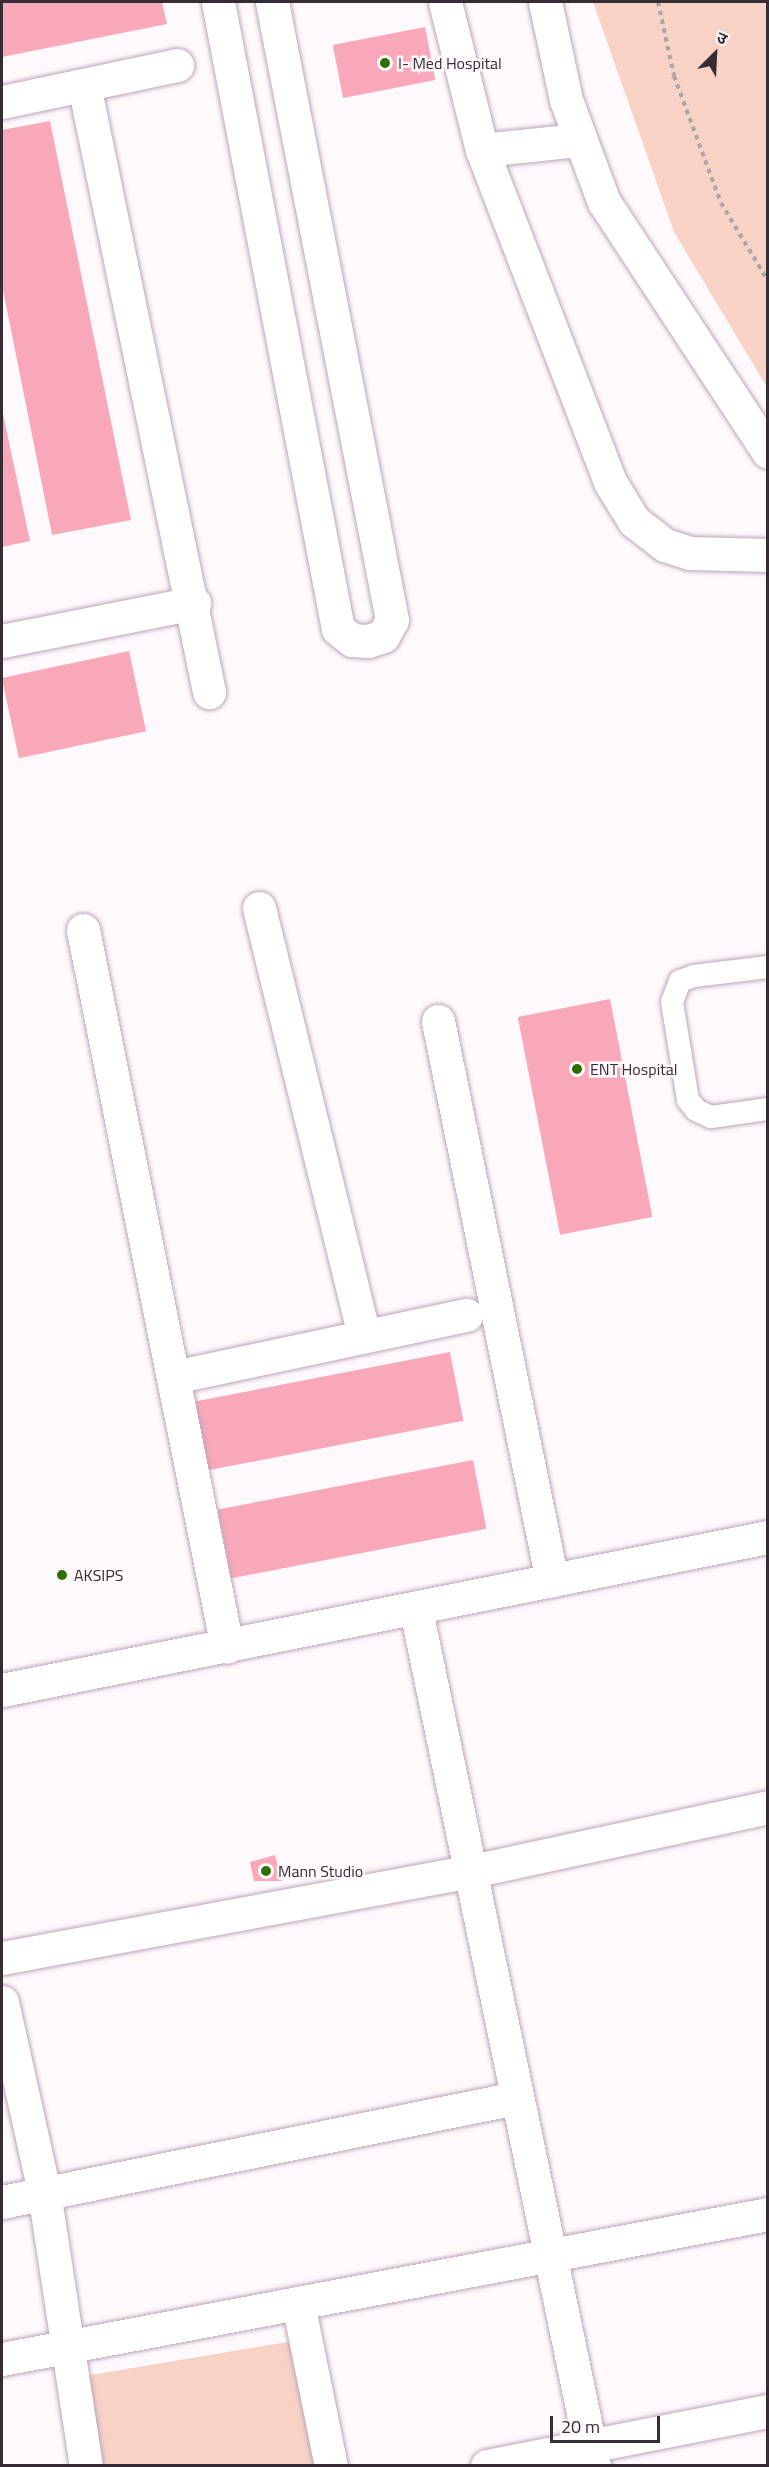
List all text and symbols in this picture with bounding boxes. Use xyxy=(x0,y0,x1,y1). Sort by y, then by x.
north arrow xyxy=(685,24,745,84)
text: उ xyxy=(713,25,731,50)
place label: I- Med Hospital xyxy=(398,53,502,73)
marker: I- Med Hospital xyxy=(376,54,394,72)
place label: ENT Hospital xyxy=(590,1059,677,1079)
marker: ENT Hospital xyxy=(568,1060,586,1078)
place label: AKSIPS xyxy=(74,1565,123,1585)
marker: AKSIPS xyxy=(55,1568,69,1582)
place label: Mann Studio xyxy=(278,1861,363,1881)
marker: Mann Studio xyxy=(259,1864,273,1878)
scale bar xyxy=(553,2404,662,2442)
text: 20 m xyxy=(561,2413,600,2440)

